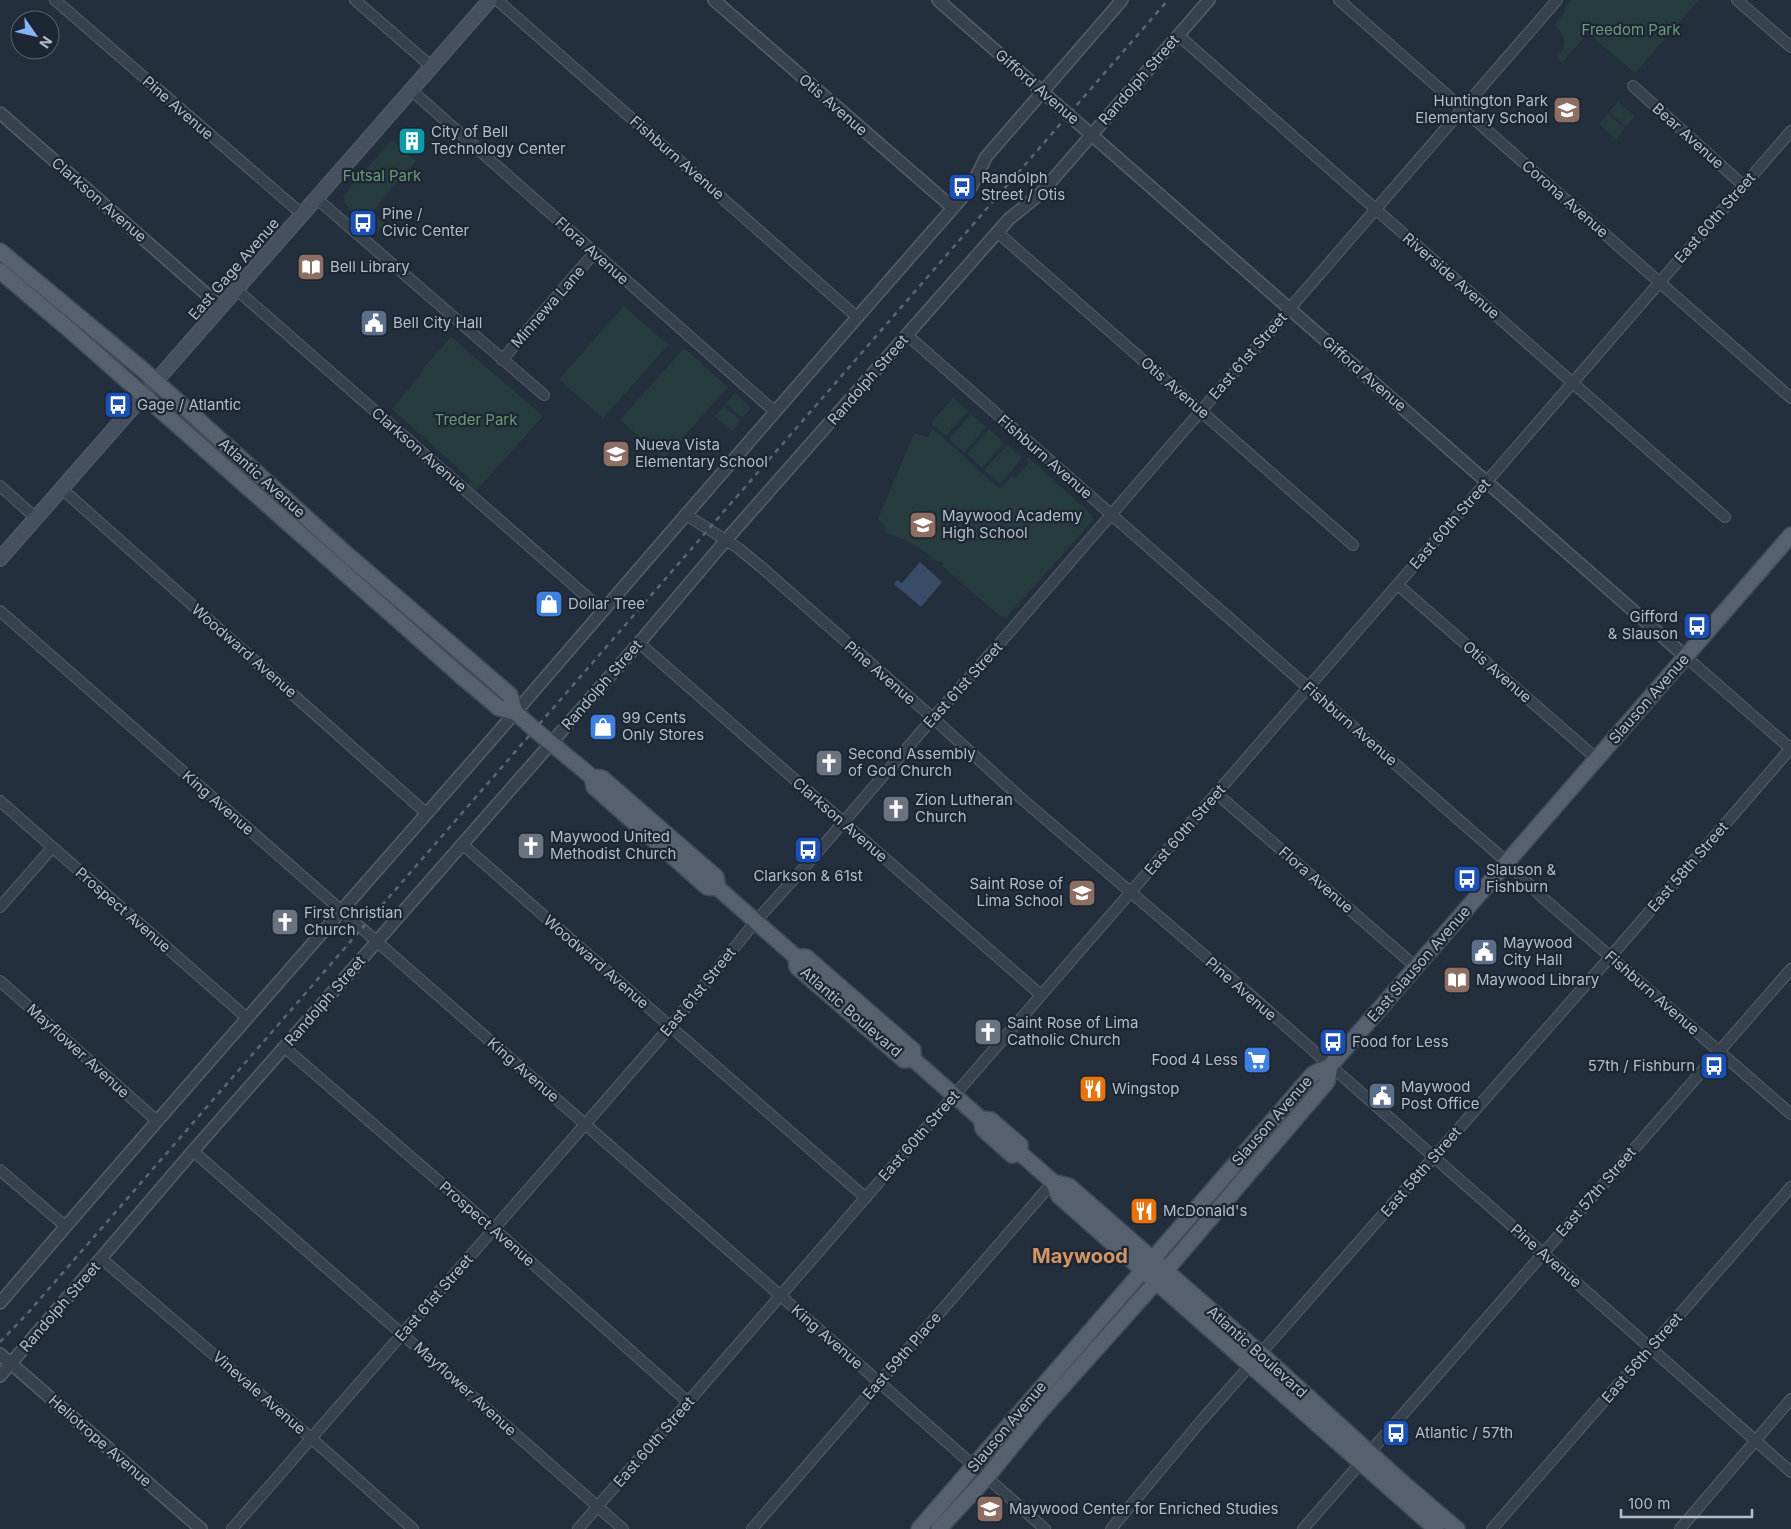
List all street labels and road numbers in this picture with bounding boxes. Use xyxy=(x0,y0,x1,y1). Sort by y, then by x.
street label: Randolph Street xyxy=(1094,31,1183,129)
street label: Gifford Avenue xyxy=(991,45,1083,128)
street label: Otis Avenue xyxy=(795,70,872,140)
street label: Pine Avenue xyxy=(139,72,218,144)
street label: Bear Avenue xyxy=(1649,99,1728,173)
street label: Fishburn Avenue xyxy=(626,111,728,204)
street label: Clarkson Avenue xyxy=(48,153,151,246)
street label: Corona Avenue xyxy=(1518,156,1613,241)
street label: East 60th Street xyxy=(1670,168,1759,267)
street label: Flora Avenue xyxy=(552,213,633,289)
street label: East Gage Avenue xyxy=(184,214,283,324)
street label: Riverside Avenue xyxy=(1399,228,1504,323)
street label: Minnewa Lane xyxy=(507,262,589,352)
street label: East 61st Street xyxy=(1205,308,1291,403)
street label: Randolph Street xyxy=(823,331,912,429)
street label: Gifford Avenue xyxy=(1318,332,1410,415)
street label: Otis Avenue xyxy=(1137,353,1214,423)
street label: Clarkson Avenue xyxy=(368,403,471,496)
street label: Fishburn Avenue xyxy=(994,410,1096,503)
street label: Atlantic Avenue xyxy=(215,434,310,521)
street label: East 60th Street xyxy=(1405,474,1494,573)
street label: Woodward Avenue xyxy=(188,600,301,702)
street label: Randolph Street xyxy=(557,636,646,734)
street label: Pine Avenue xyxy=(841,637,920,709)
street label: Otis Avenue xyxy=(1459,637,1536,707)
street label: East 61st Street xyxy=(919,638,1006,732)
street label: Slauson Avenue xyxy=(1604,650,1693,748)
street label: Fishburn Avenue xyxy=(1299,677,1401,770)
street label: King Avenue xyxy=(179,766,258,839)
street label: Clarkson Avenue xyxy=(789,773,892,866)
street label: East 60th Street xyxy=(1140,780,1229,879)
street label: East 58th Street xyxy=(1643,818,1732,916)
street label: Flora Avenue xyxy=(1275,842,1357,917)
street label: Prospect Avenue xyxy=(72,863,175,956)
street label: East Slauson Avenue xyxy=(1363,902,1474,1026)
street label: Woodward Avenue xyxy=(540,911,653,1013)
street label: East 61st Street xyxy=(656,943,739,1040)
street label: Fishburn Avenue xyxy=(1601,946,1703,1039)
street label: Randolph Street xyxy=(280,952,369,1050)
street label: Pine Avenue xyxy=(1202,953,1281,1025)
street label: Atlantic Boulevard xyxy=(797,962,906,1061)
street label: Mayflower Avenue xyxy=(23,1000,134,1102)
street label: King Avenue xyxy=(484,1033,563,1106)
street label: Slauson Avenue xyxy=(1227,1072,1316,1170)
street label: East 60th Street xyxy=(874,1086,963,1185)
street label: East 58th Street xyxy=(1376,1123,1465,1221)
street label: East 57th Street xyxy=(1552,1143,1640,1240)
street label: Prospect Avenue xyxy=(436,1177,539,1270)
street label: Pine Avenue xyxy=(1507,1220,1586,1292)
street label: East 61st Street xyxy=(391,1250,477,1345)
street label: Randolph Street xyxy=(15,1258,104,1356)
street label: King Avenue xyxy=(788,1300,867,1373)
street label: Atlantic Boulevard xyxy=(1203,1302,1311,1402)
street label: East 59th Place xyxy=(858,1308,945,1403)
street label: East 56th Street xyxy=(1597,1309,1686,1407)
street label: Mayflower Avenue xyxy=(410,1338,521,1440)
street label: Vinevale Avenue xyxy=(209,1347,310,1438)
street label: Slauson Avenue xyxy=(963,1377,1050,1476)
street label: Heliotrope Avenue xyxy=(45,1391,156,1491)
street label: East 60th Street xyxy=(609,1392,698,1491)

